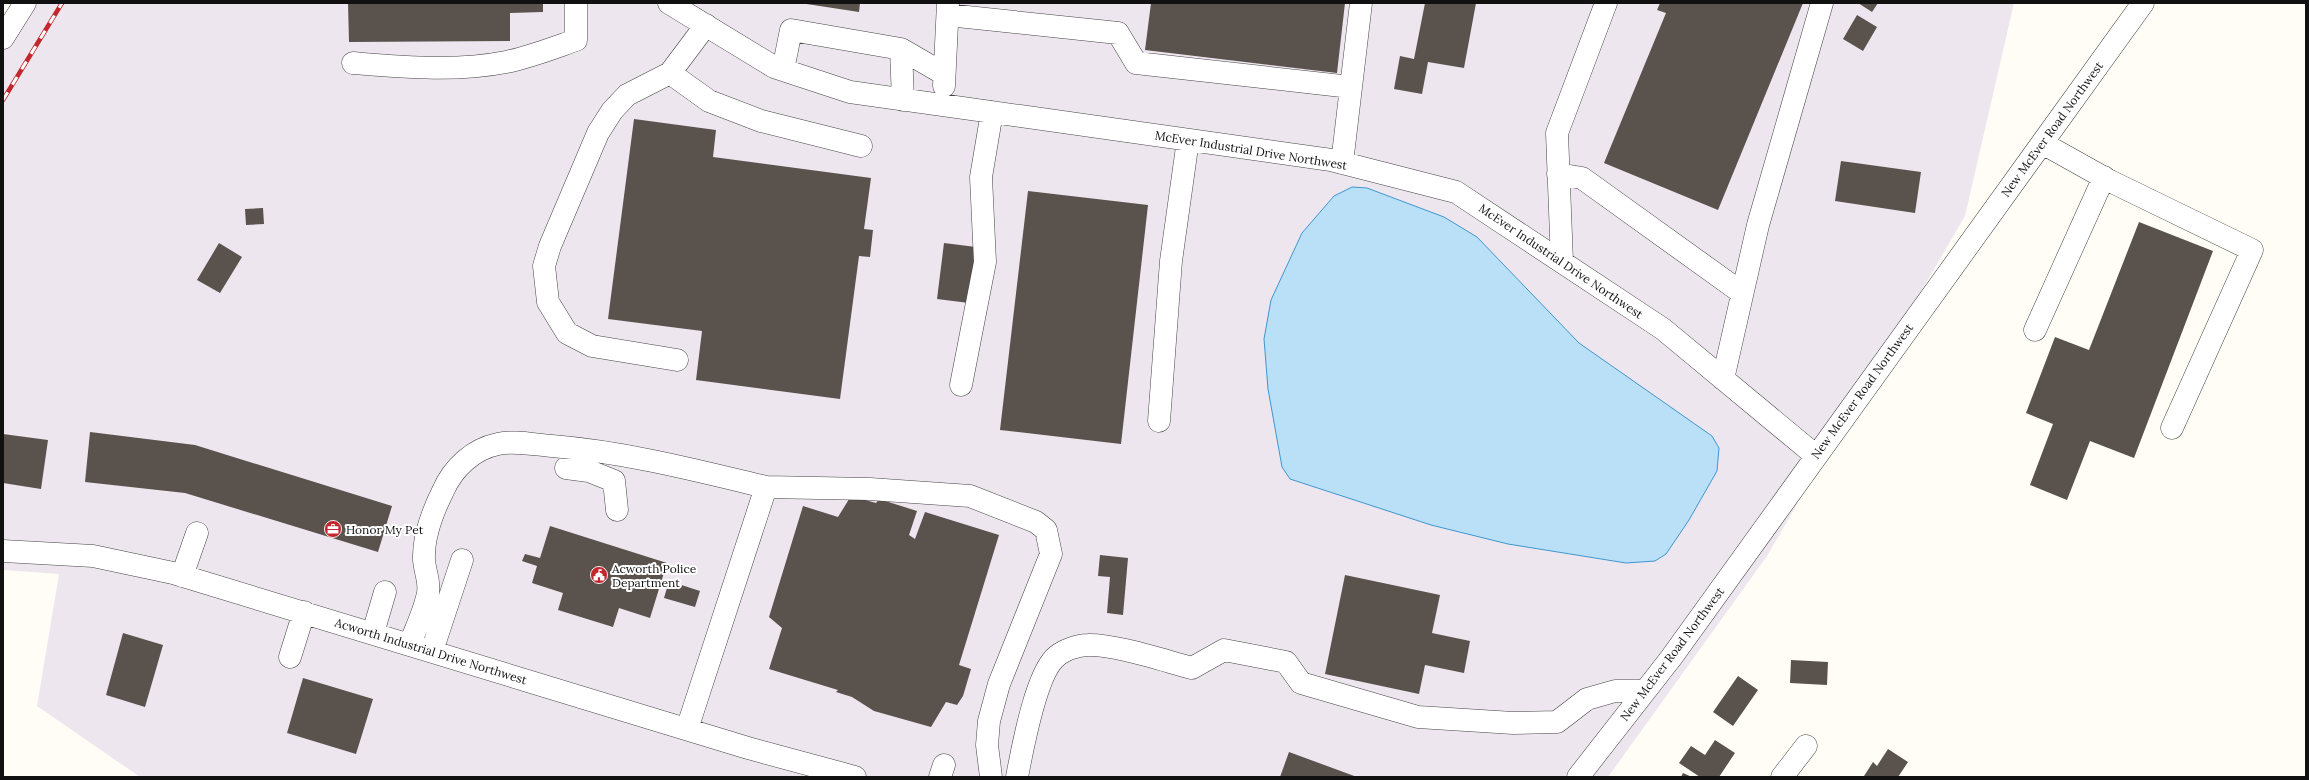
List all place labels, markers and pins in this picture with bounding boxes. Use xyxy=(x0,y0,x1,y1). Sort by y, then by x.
office icon: Honor My Pet xyxy=(323,519,343,539)
place label: Honor My Pet xyxy=(346,522,424,537)
place label: Acworth Police Department xyxy=(611,561,697,590)
public building icon: Acworth Police Department xyxy=(589,565,609,585)

